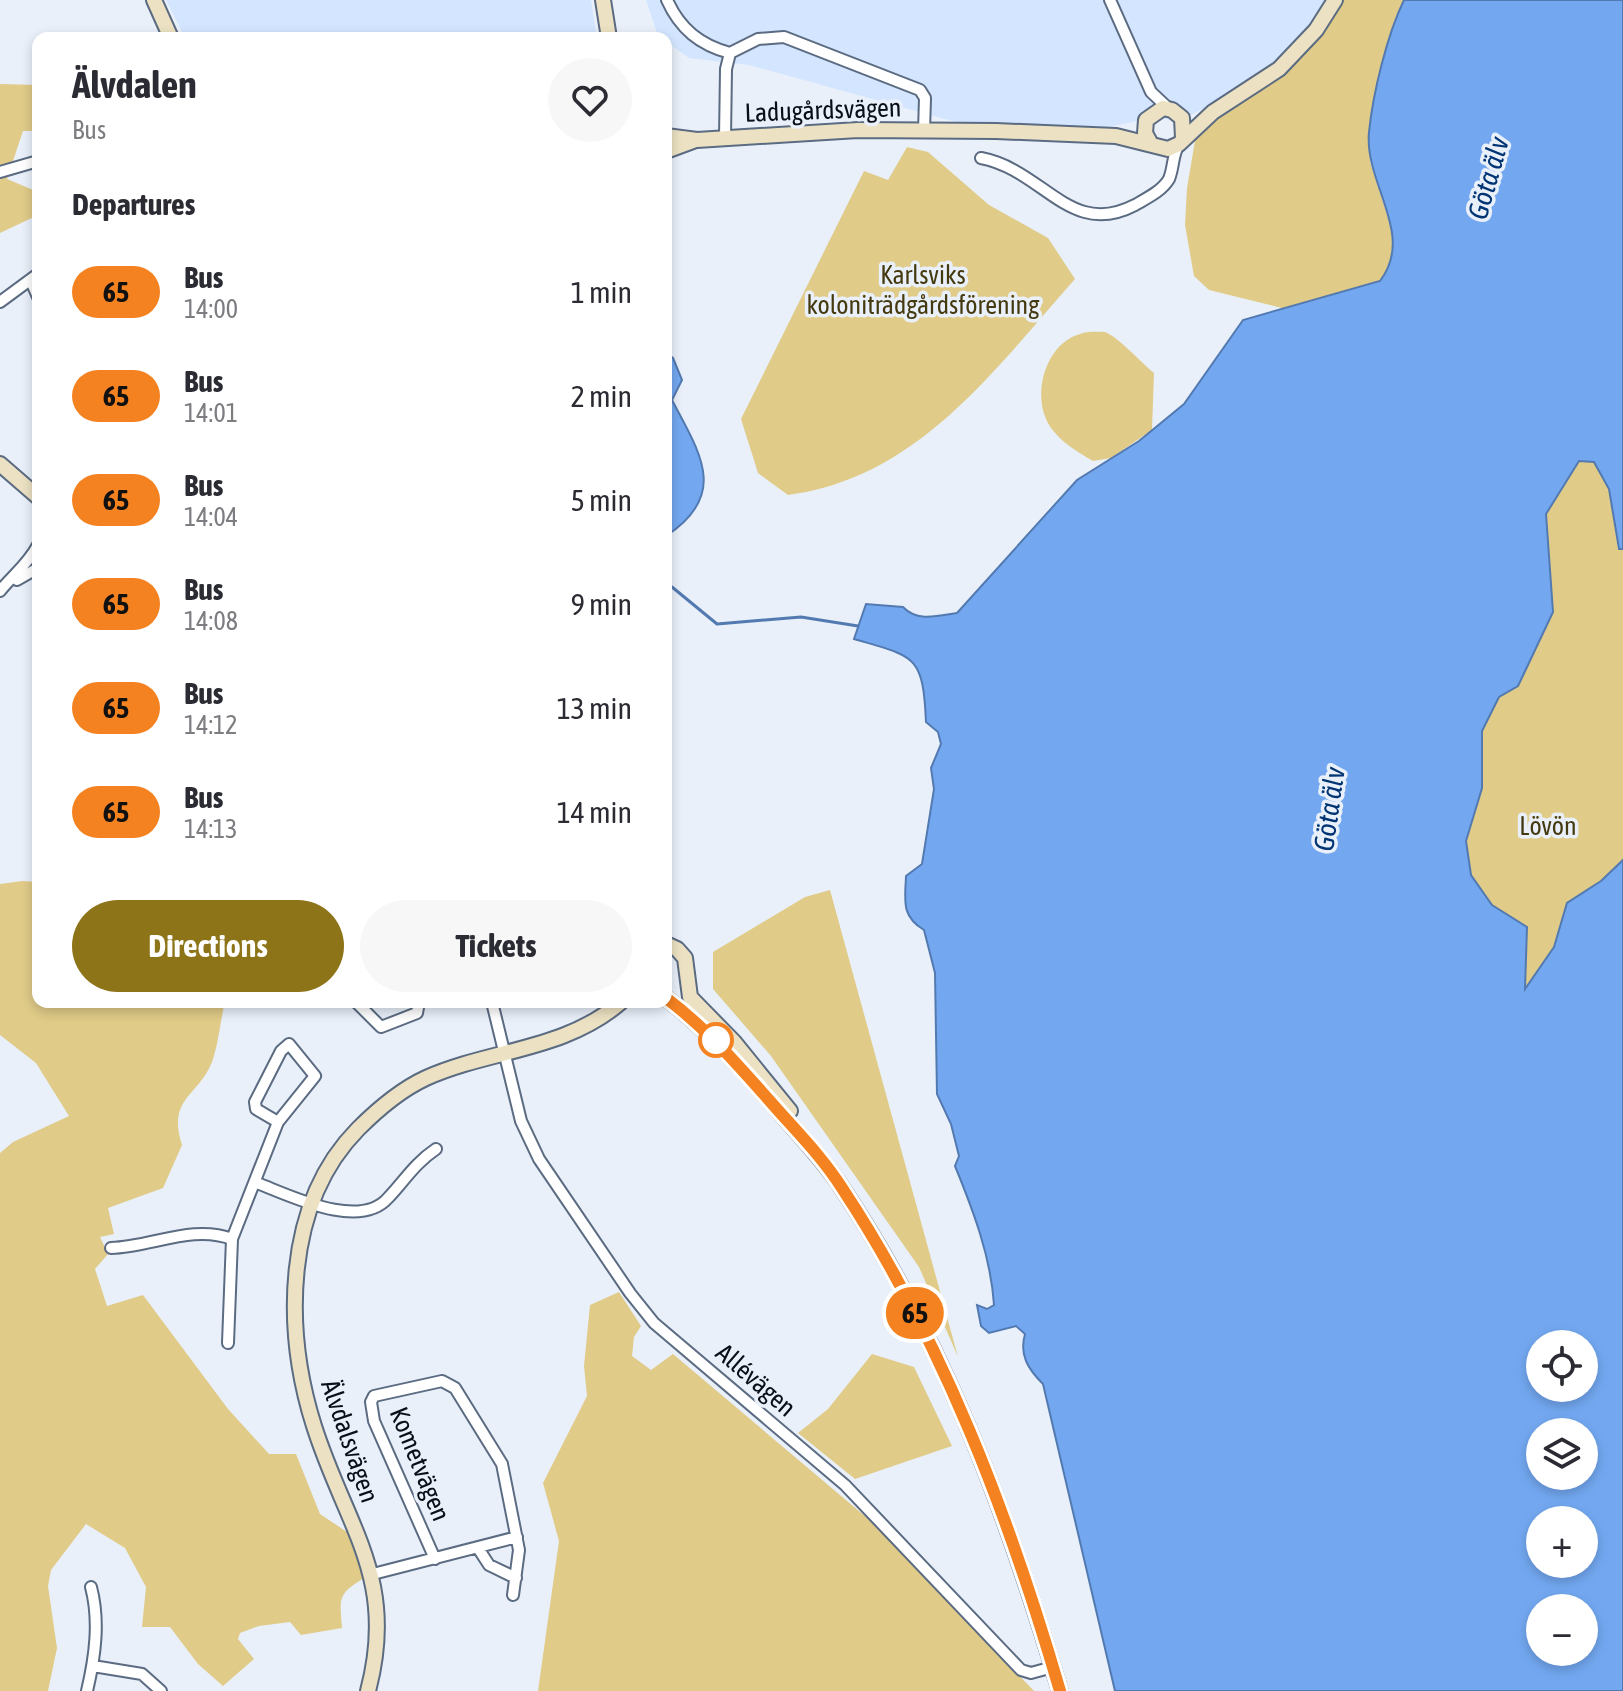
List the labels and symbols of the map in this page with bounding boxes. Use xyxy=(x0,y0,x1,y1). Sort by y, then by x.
street label: Ladugårdsvägen xyxy=(744,92,902,128)
water label: Göta älv xyxy=(1461,133,1515,223)
park label: Karlsviks koloniträdgårdsförening xyxy=(807,260,1040,320)
water label: Göta älv xyxy=(1307,765,1351,853)
park label: Lövön xyxy=(1519,811,1577,841)
unlabelled marker xyxy=(699,1023,733,1057)
line badge: 65 xyxy=(879,1287,951,1339)
street label: Allévägen xyxy=(710,1337,802,1423)
street label: Älvdalsvägen xyxy=(315,1376,385,1506)
street label: Kometvägen xyxy=(384,1403,456,1525)

